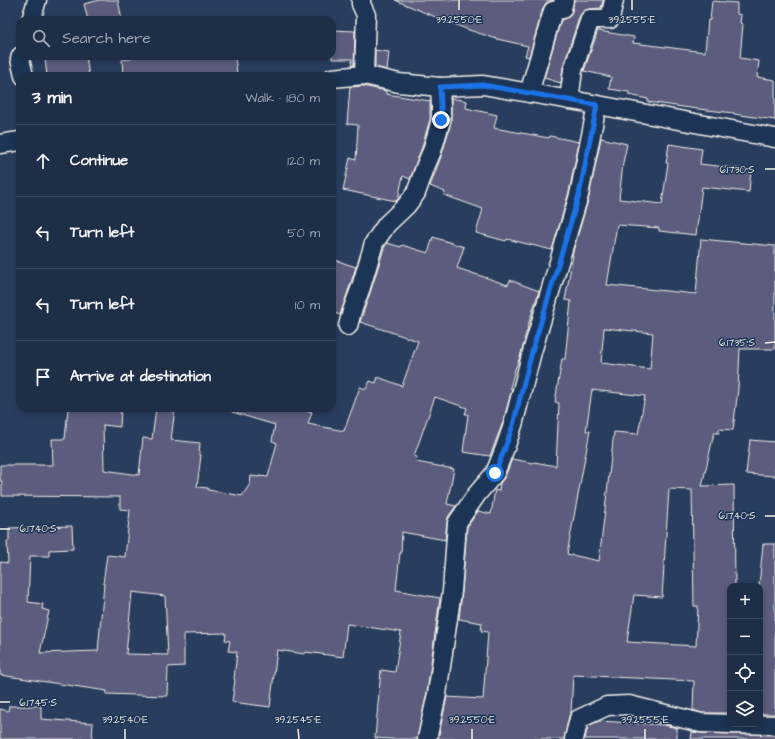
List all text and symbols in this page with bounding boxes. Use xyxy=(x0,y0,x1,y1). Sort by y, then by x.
text: 39.2550°E xyxy=(436,13,482,27)
text: 39.2555°E xyxy=(608,13,656,27)
search box xyxy=(16,16,336,60)
icon: search xyxy=(30,27,52,49)
text: Search here xyxy=(62,28,151,49)
text: 3 min xyxy=(32,86,72,110)
text: Walk · 180 m xyxy=(245,89,320,107)
route end xyxy=(432,111,450,129)
icon: ahead xyxy=(32,150,54,172)
text: Continue xyxy=(70,150,128,171)
text: 120 m xyxy=(287,152,320,170)
text: 6.1730°S xyxy=(719,163,755,177)
icon: left xyxy=(32,222,54,244)
text: Turn left xyxy=(70,222,134,243)
text: 50 m xyxy=(287,224,320,242)
icon: left xyxy=(32,294,54,316)
text: Turn left xyxy=(70,294,134,315)
text: 10 m xyxy=(295,296,320,314)
text: 6.1735°S xyxy=(719,336,756,350)
icon: arrive xyxy=(32,366,54,388)
text: Arrive at destination xyxy=(70,366,211,387)
route start xyxy=(486,464,504,482)
text: 6.1740°S xyxy=(719,509,756,523)
text: 6.1740°S xyxy=(20,522,57,536)
map controls xyxy=(727,583,763,727)
button: + xyxy=(727,583,763,619)
button: − xyxy=(727,619,763,655)
button: locate xyxy=(727,655,763,691)
button: layers xyxy=(727,691,763,727)
text: 6.1745°S xyxy=(19,696,57,710)
text: 39.2540°E xyxy=(102,713,148,727)
text: 39.2545°E xyxy=(275,713,322,727)
text: 39.2550°E xyxy=(449,713,495,727)
text: 39.2555°E xyxy=(621,713,669,727)

